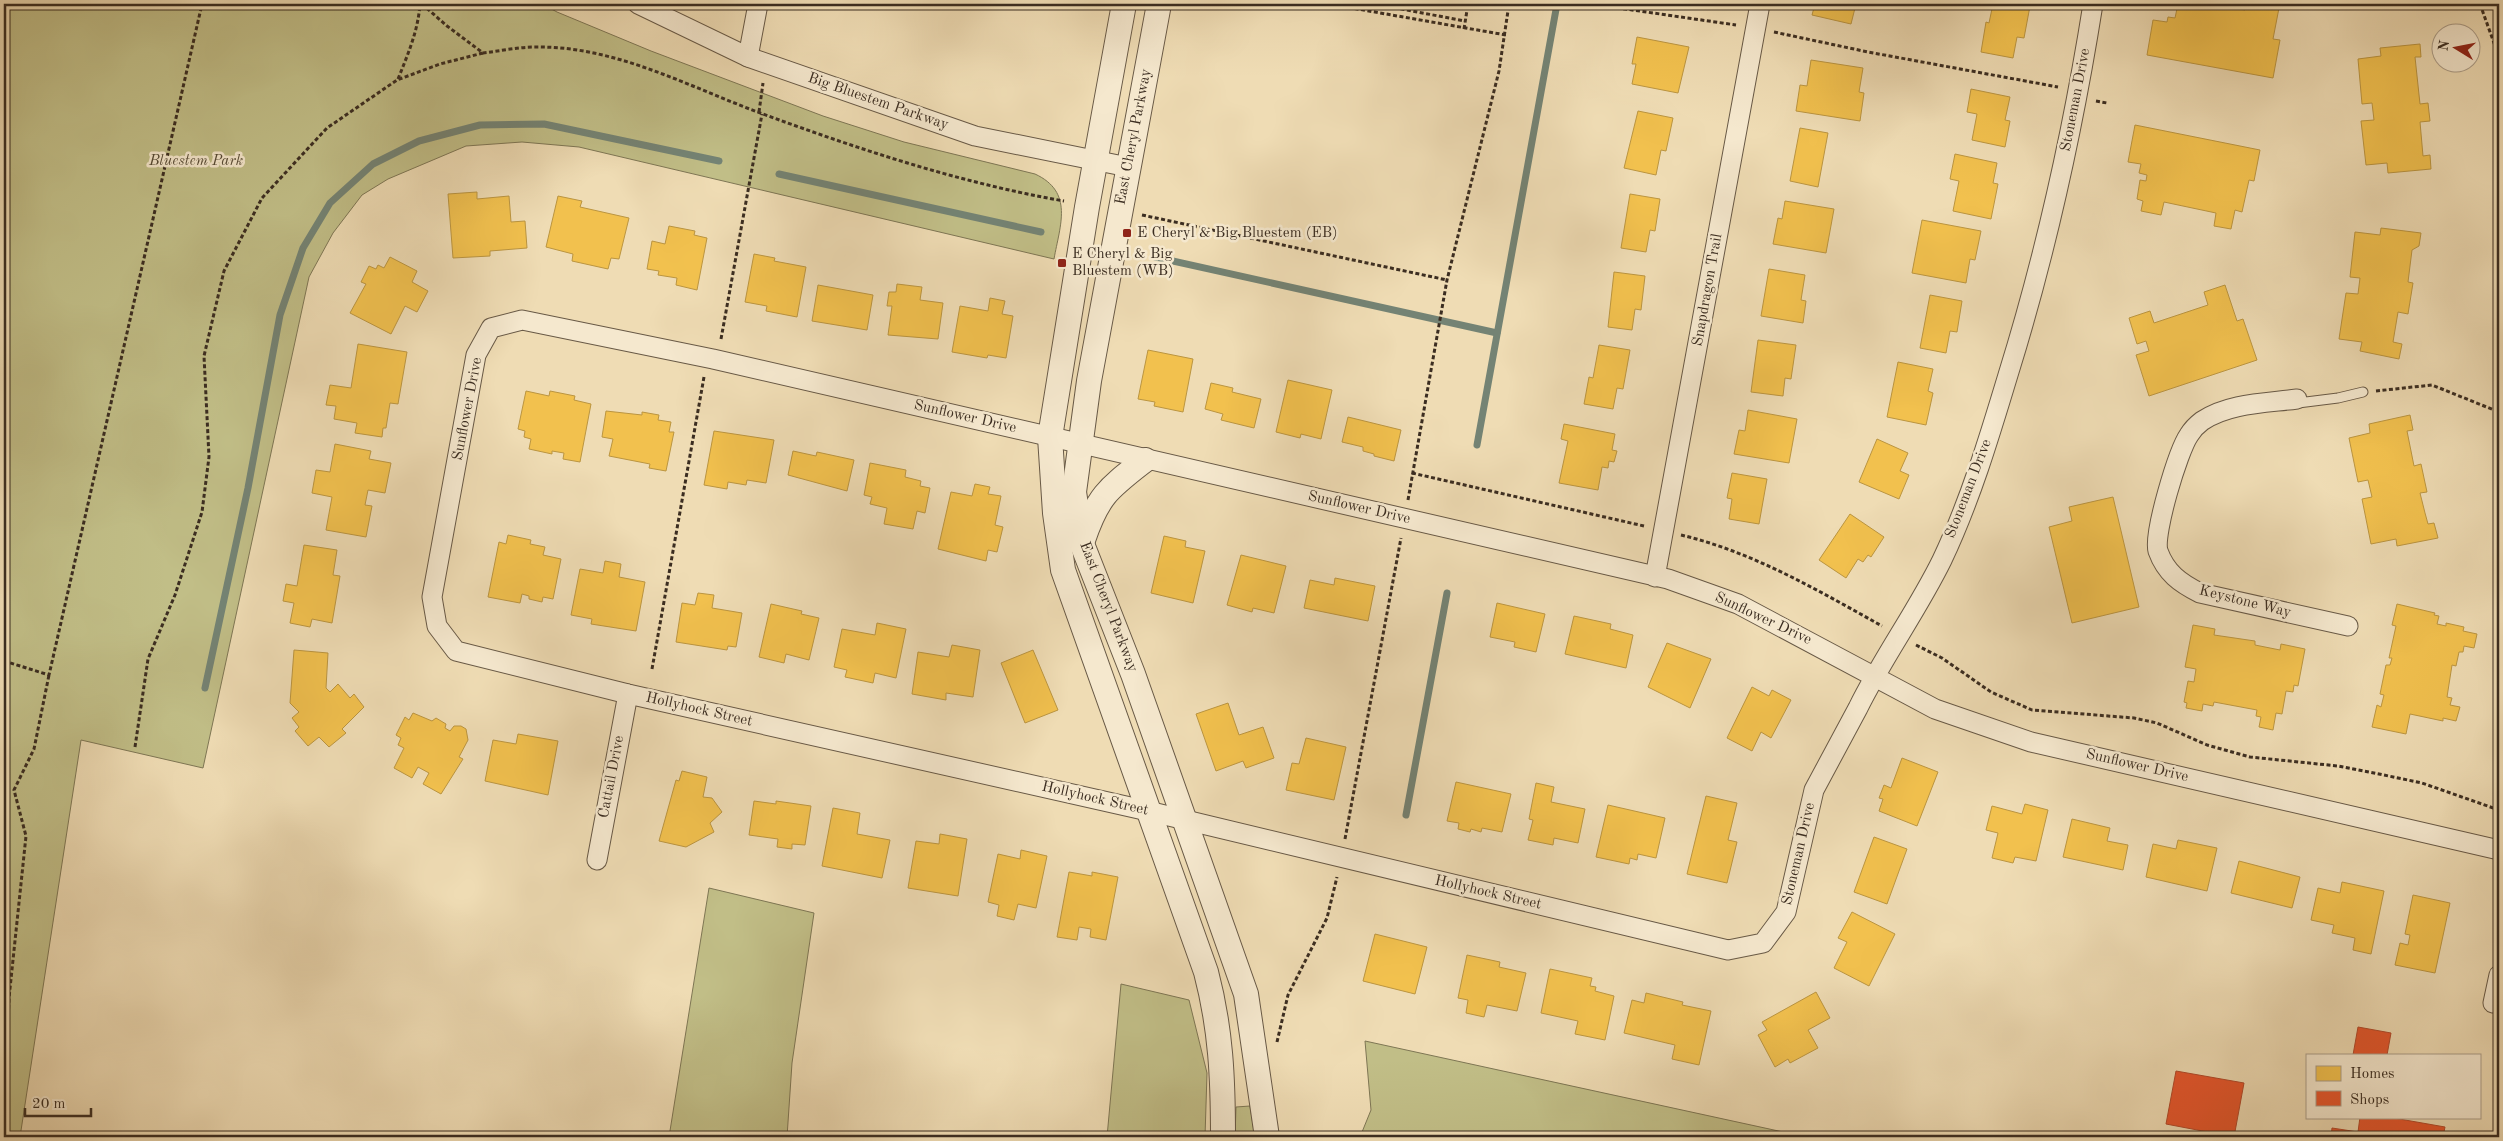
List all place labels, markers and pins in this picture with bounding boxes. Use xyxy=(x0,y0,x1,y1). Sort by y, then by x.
place label: E Cheryl & Big Bluestem (EB) xyxy=(1137,226,1338,241)
marker: E Cheryl & Big Bluestem (EB) xyxy=(1121,227,1133,239)
place label: E Cheryl & Big Bluestem (WB) xyxy=(1072,247,1174,279)
marker: E Cheryl & Big Bluestem (WB) xyxy=(1056,257,1068,269)

